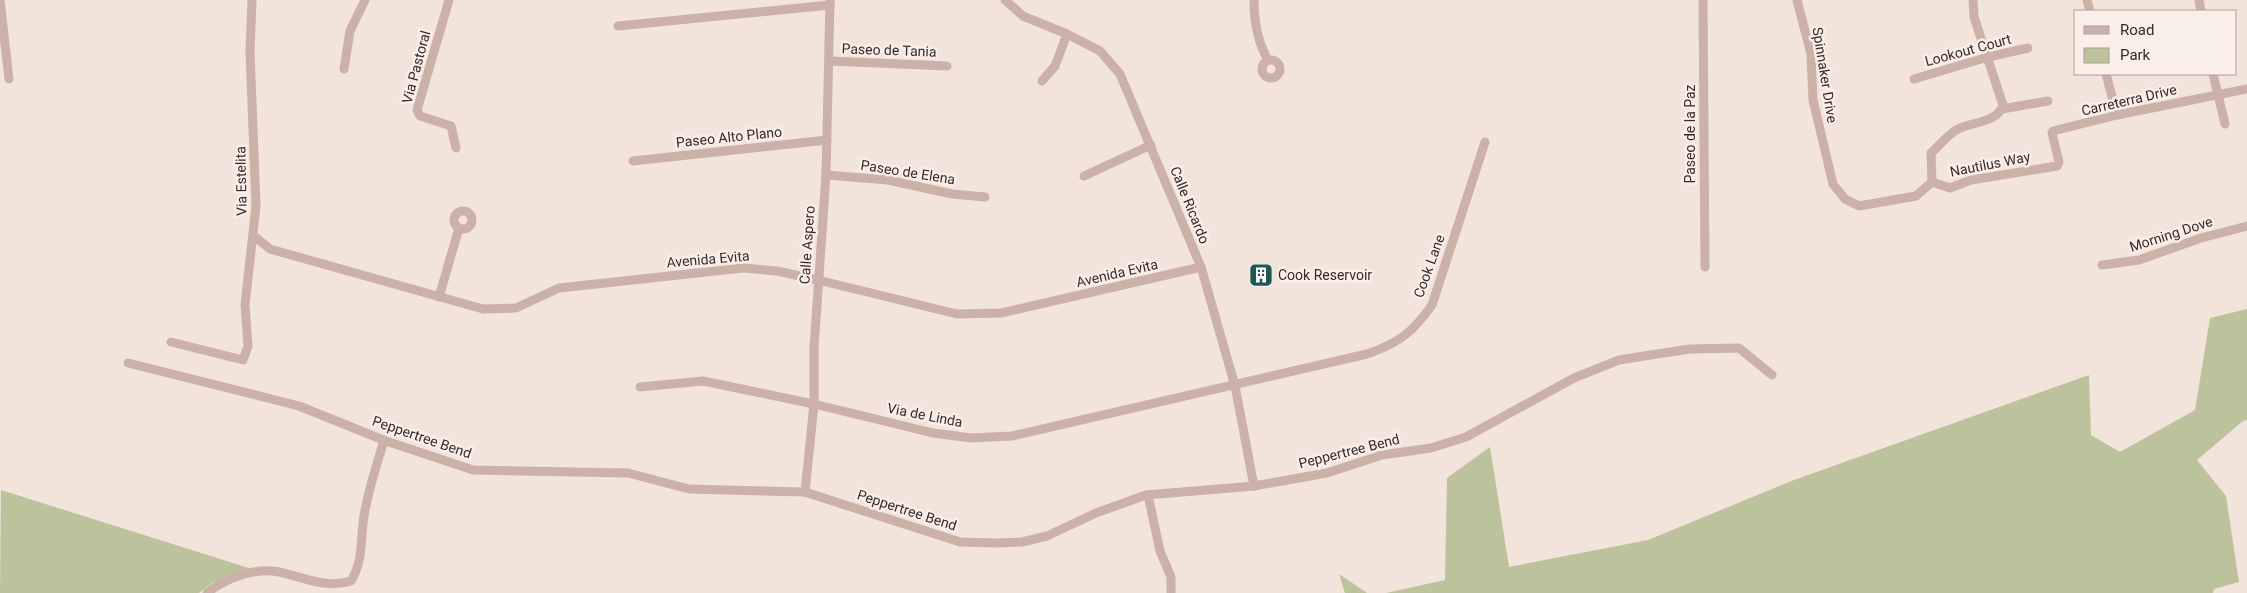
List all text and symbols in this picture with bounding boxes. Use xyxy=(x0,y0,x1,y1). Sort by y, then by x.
legend xyxy=(2074,10,2237,75)
text: Road xyxy=(2120,21,2154,39)
street label: Spinnaker Drive xyxy=(1810,26,1840,124)
street label: Via Pastoral xyxy=(399,29,433,105)
street label: Lookout Court xyxy=(1923,31,2013,69)
street label: Paseo de Tania xyxy=(841,40,937,60)
text: Park xyxy=(2120,46,2151,64)
street label: Carreterra Drive xyxy=(2080,81,2178,119)
street label: Paseo de la Paz xyxy=(1682,84,1698,184)
street label: Paseo Alto Plano xyxy=(675,123,783,151)
street label: Via Estelita xyxy=(232,146,250,216)
street label: Nautilus Way xyxy=(1948,148,2032,180)
street label: Paseo de Elena xyxy=(860,157,956,187)
street label: Calle Ricardo xyxy=(1167,164,1213,246)
street label: Calle Aspero xyxy=(796,205,818,285)
street label: Morning Dove xyxy=(2127,213,2215,255)
street label: Cook Lane xyxy=(1410,232,1448,300)
street label: Avenida Evita xyxy=(666,247,750,271)
street label: Avenida Evita xyxy=(1075,256,1159,290)
building icon: Cook Reservoir xyxy=(1248,262,1274,288)
place label: Cook Reservoir xyxy=(1278,267,1372,283)
street label: Via de Linda xyxy=(886,400,964,430)
street label: Peppertree Bend xyxy=(370,413,474,461)
street label: Peppertree Bend xyxy=(1297,431,1401,471)
street label: Peppertree Bend xyxy=(855,486,959,534)

